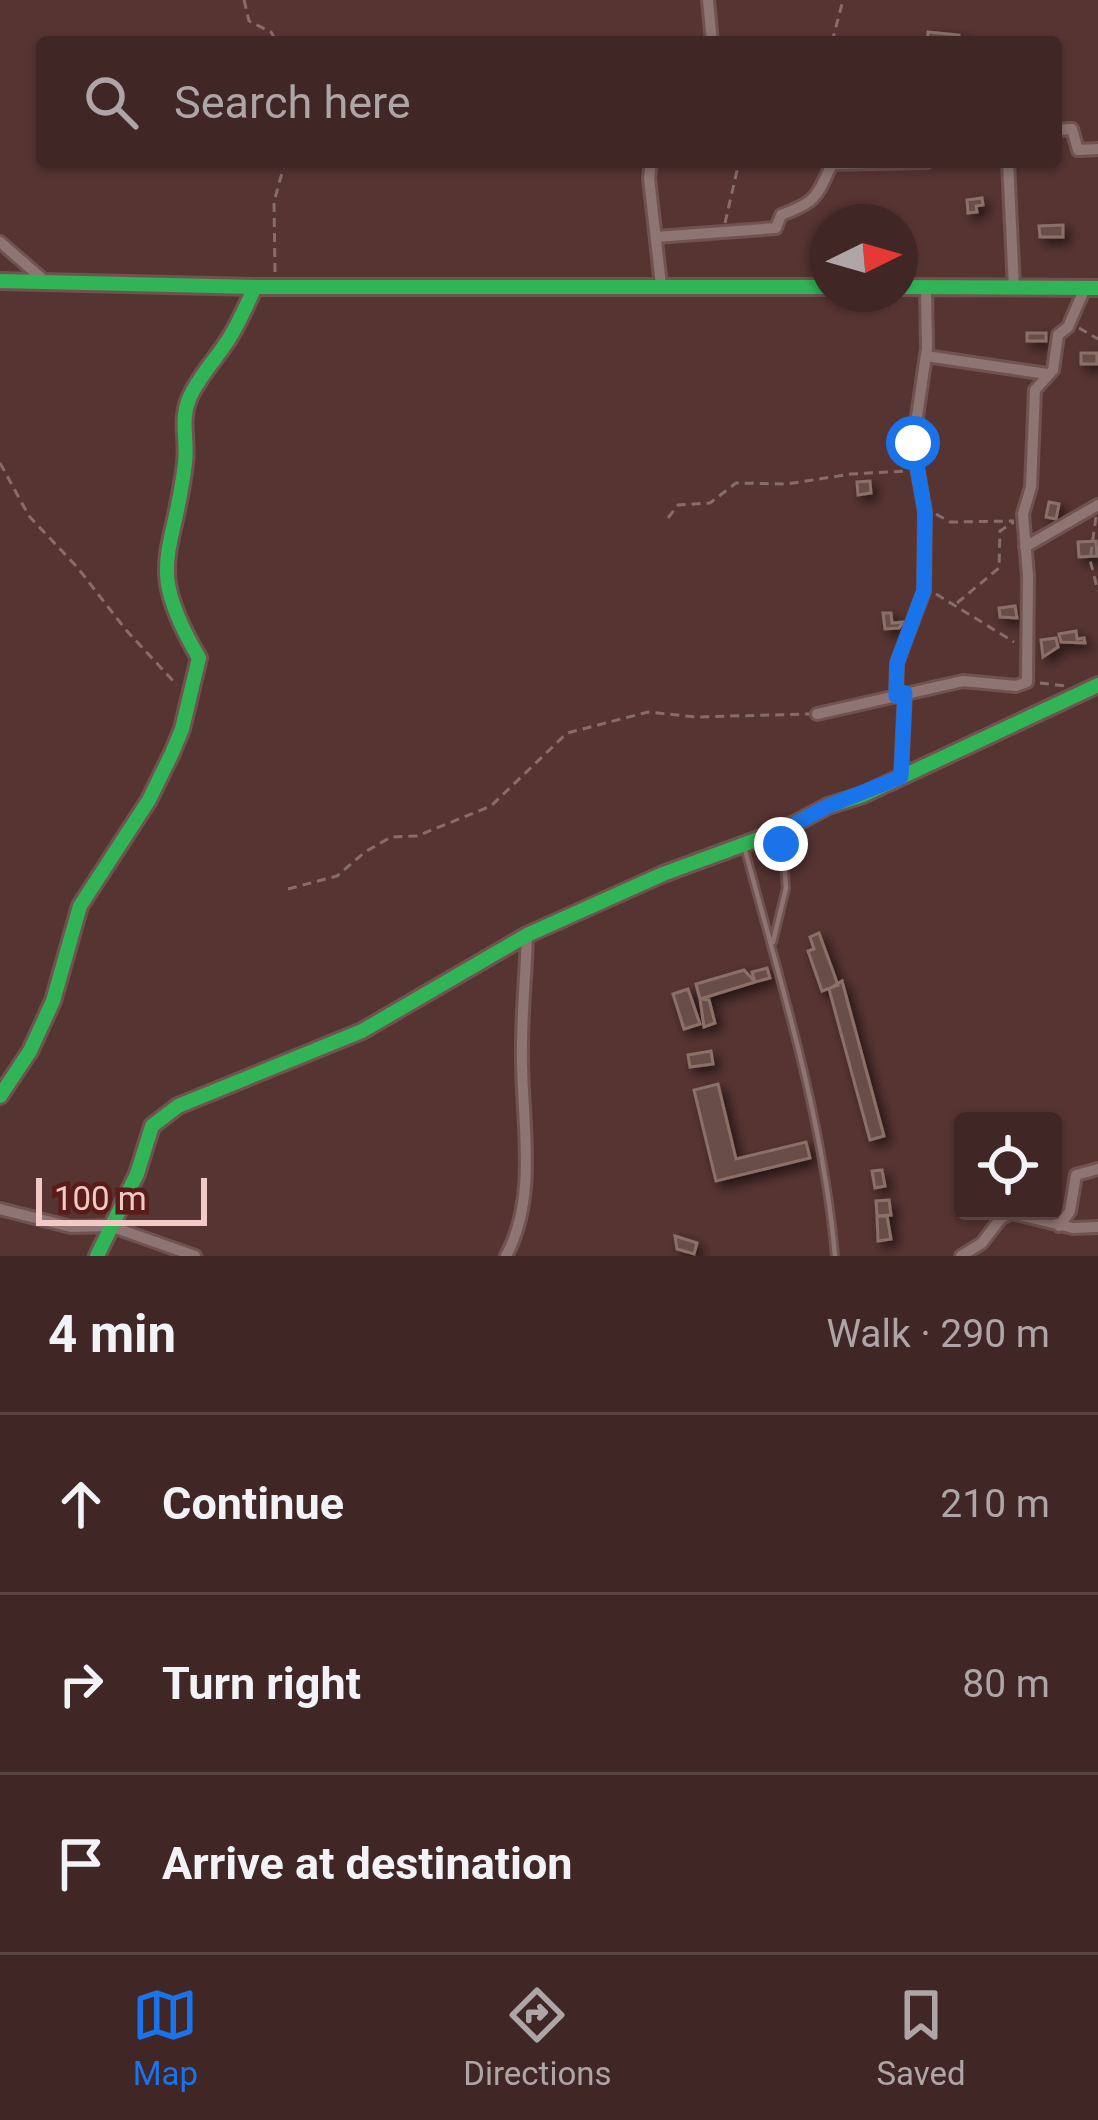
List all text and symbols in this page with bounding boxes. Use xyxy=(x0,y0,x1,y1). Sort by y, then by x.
search box xyxy=(36,36,1062,168)
icon: search xyxy=(78,69,144,135)
text: Search here xyxy=(174,76,411,129)
north arrow xyxy=(810,204,918,312)
route start xyxy=(886,416,940,470)
route end xyxy=(754,817,808,871)
map controls xyxy=(954,1112,1062,1220)
button: locate xyxy=(954,1112,1062,1220)
scale bar xyxy=(36,1172,207,1225)
text: 100 m xyxy=(54,1179,147,1218)
text: 4 min xyxy=(48,1305,176,1364)
text: Walk · 290 m xyxy=(826,1311,1050,1357)
icon: ahead xyxy=(48,1471,114,1537)
text: Continue xyxy=(162,1477,344,1530)
text: 210 m xyxy=(940,1481,1050,1527)
icon: right xyxy=(48,1651,114,1717)
text: Turn right xyxy=(162,1657,361,1710)
text: 80 m xyxy=(962,1661,1050,1707)
icon: arrive xyxy=(48,1831,114,1897)
text: Arrive at destination xyxy=(162,1837,573,1890)
tab: Map xyxy=(132,1982,198,2093)
tab: Directions xyxy=(463,1982,612,2093)
tab: Saved xyxy=(876,1982,966,2093)

